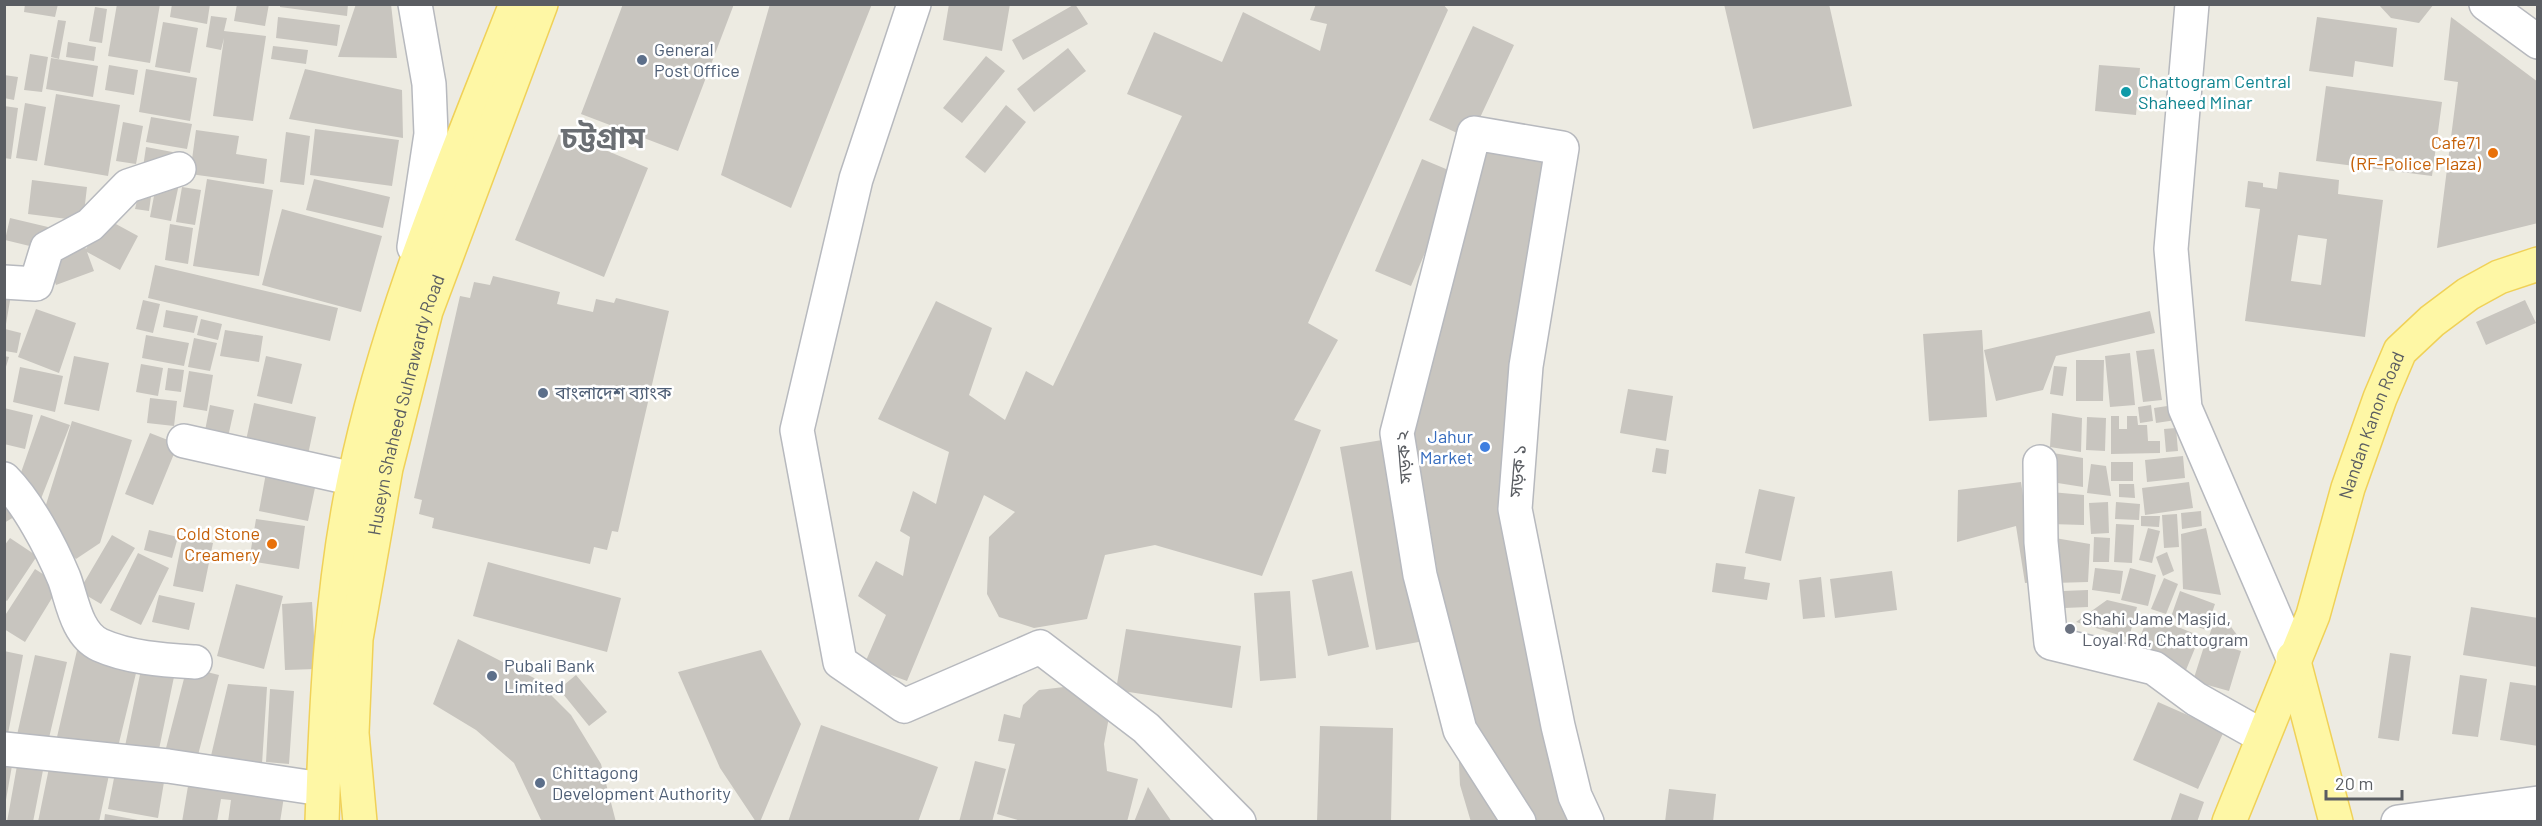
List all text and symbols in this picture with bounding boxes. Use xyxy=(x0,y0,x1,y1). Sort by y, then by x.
place label: General Post Office xyxy=(654,38,740,81)
marker: General Post Office xyxy=(635,53,649,67)
place label: Chattogram Central Shaheed Minar xyxy=(2138,70,2291,113)
marker: Chattogram Central Shaheed Minar xyxy=(2119,85,2133,99)
district label: চট্টগ্রাম xyxy=(560,118,645,154)
place label: Cafe71 (RF-Police Plaza) xyxy=(2350,131,2481,174)
marker: Cafe71 (RF-Police Plaza) xyxy=(2486,146,2500,160)
street label: Huseyn Shaheed Suhrawardy Road xyxy=(362,271,449,537)
street label: Nandan Kanon Road xyxy=(2333,348,2409,501)
place label: বাংলাদেশ ব্যাংক xyxy=(554,381,672,403)
marker: বাংলাদেশ ব্যাংক xyxy=(536,386,550,400)
place label: Jahur Market xyxy=(1420,425,1473,468)
street label: সড়ক ২ xyxy=(1390,429,1416,485)
marker: Jahur Market xyxy=(1478,440,1492,454)
street label: সড়ক ১ xyxy=(1504,444,1530,499)
place label: Cold Stone Creamery xyxy=(176,522,260,565)
marker: Cold Stone Creamery xyxy=(265,537,279,551)
place label: Shahi Jame Masjid, Loyal Rd, Chattogram xyxy=(2082,607,2248,650)
marker: Shahi Jame Masjid, Loyal Rd, Chattogram xyxy=(2063,622,2077,636)
place label: Pubali Bank Limited xyxy=(504,654,595,697)
marker: Pubali Bank Limited xyxy=(485,669,499,683)
place label: Chittagong Development Authority xyxy=(552,761,731,804)
scale bar xyxy=(2326,763,2402,801)
text: 20 m xyxy=(2335,772,2373,794)
marker: Chittagong Development Authority xyxy=(533,776,547,790)

